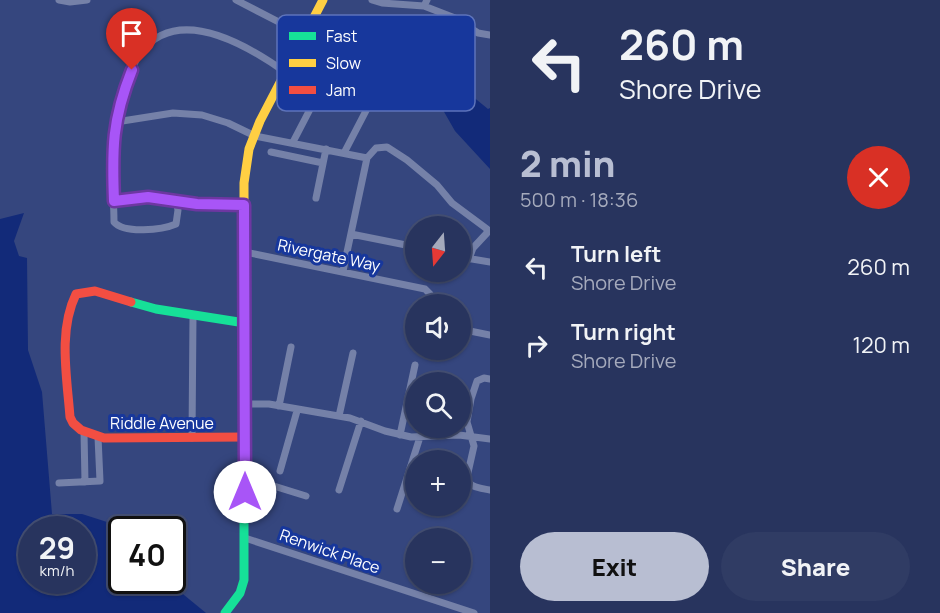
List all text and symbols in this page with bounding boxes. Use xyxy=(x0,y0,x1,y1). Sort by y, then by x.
pin xyxy=(106,8,157,70)
legend xyxy=(277,15,475,111)
text: 260 m xyxy=(619,15,744,73)
icon: arrive xyxy=(115,17,148,50)
icon: left xyxy=(520,24,598,102)
text: Fast xyxy=(326,25,357,47)
text: Slow xyxy=(326,52,361,74)
text: Shore Drive xyxy=(619,70,761,107)
text: Jam xyxy=(326,79,356,101)
text: 2 min xyxy=(520,139,615,188)
button: close xyxy=(847,146,910,209)
text: 500 m · 18:36 xyxy=(520,186,638,213)
north arrow xyxy=(405,216,471,282)
map controls xyxy=(405,216,471,594)
street label: Rivergate Way xyxy=(276,233,383,277)
text: Turn left xyxy=(571,239,661,269)
icon: left xyxy=(520,251,553,284)
text: 260 m xyxy=(847,252,910,282)
text: Shore Drive xyxy=(571,269,677,296)
button: sound xyxy=(405,294,471,360)
text: Turn right xyxy=(571,317,676,347)
icon: right xyxy=(520,329,553,362)
text: 120 m xyxy=(852,330,910,360)
text: Shore Drive xyxy=(571,347,677,374)
button: search xyxy=(405,372,471,438)
street label: Riddle Avenue xyxy=(110,412,214,434)
button: + xyxy=(405,450,471,516)
position arrow xyxy=(213,460,277,524)
speed limit sign: 40 xyxy=(108,516,186,594)
street label: Renwick Place xyxy=(277,524,383,578)
text: 29 xyxy=(39,527,75,568)
button: − xyxy=(405,528,471,594)
button: Exit xyxy=(520,532,709,601)
button: Share xyxy=(721,532,910,601)
text: km/h xyxy=(40,560,74,581)

